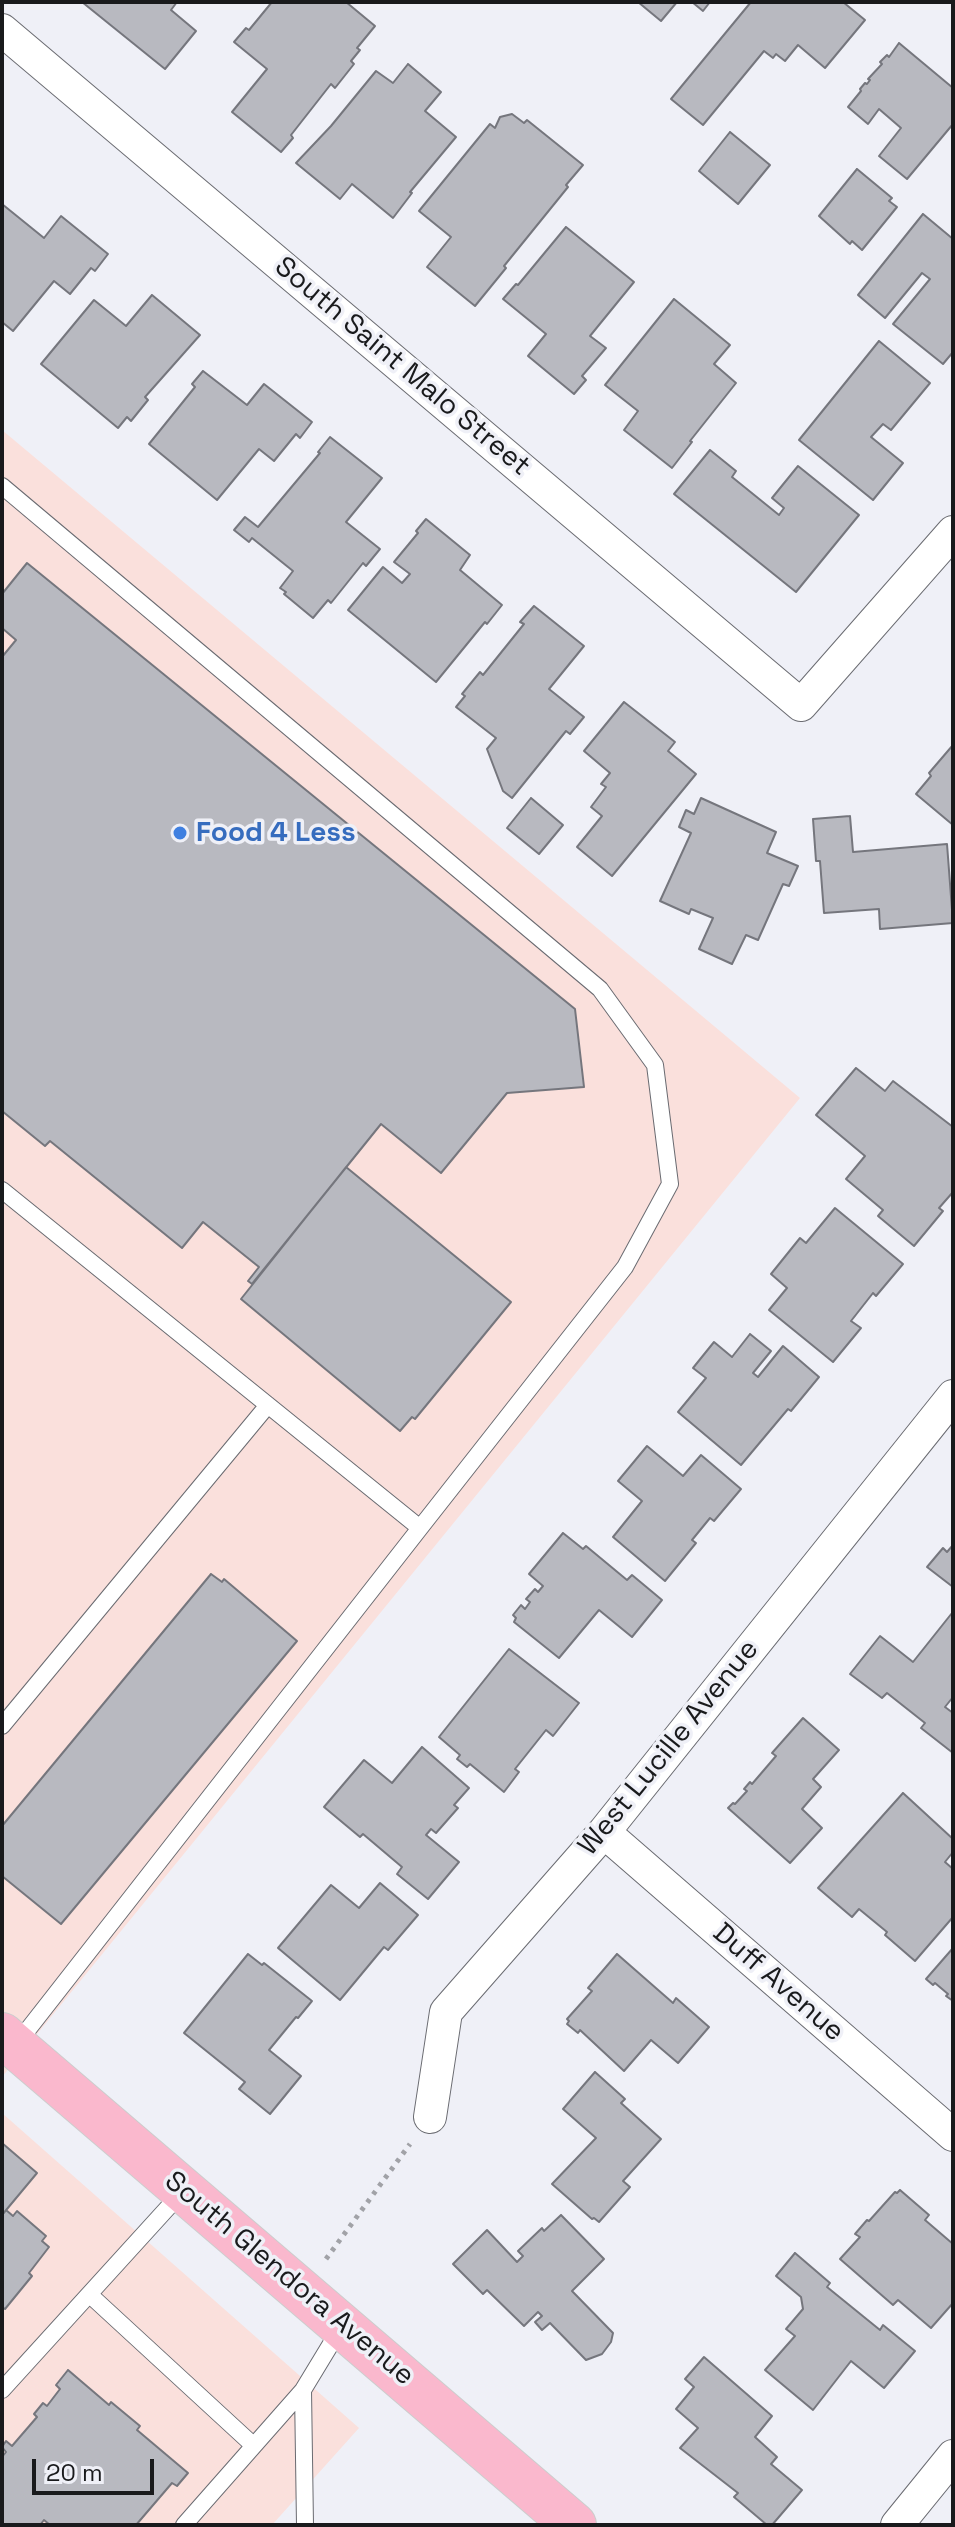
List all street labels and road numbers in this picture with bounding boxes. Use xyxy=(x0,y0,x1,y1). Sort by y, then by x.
street label: South Saint Malo Street xyxy=(267,250,537,484)
street label: West Lucille Avenue xyxy=(572,1633,766,1863)
street label: Duff Avenue xyxy=(705,1917,851,2049)
street label: South Glendora Avenue xyxy=(157,2165,421,2393)

